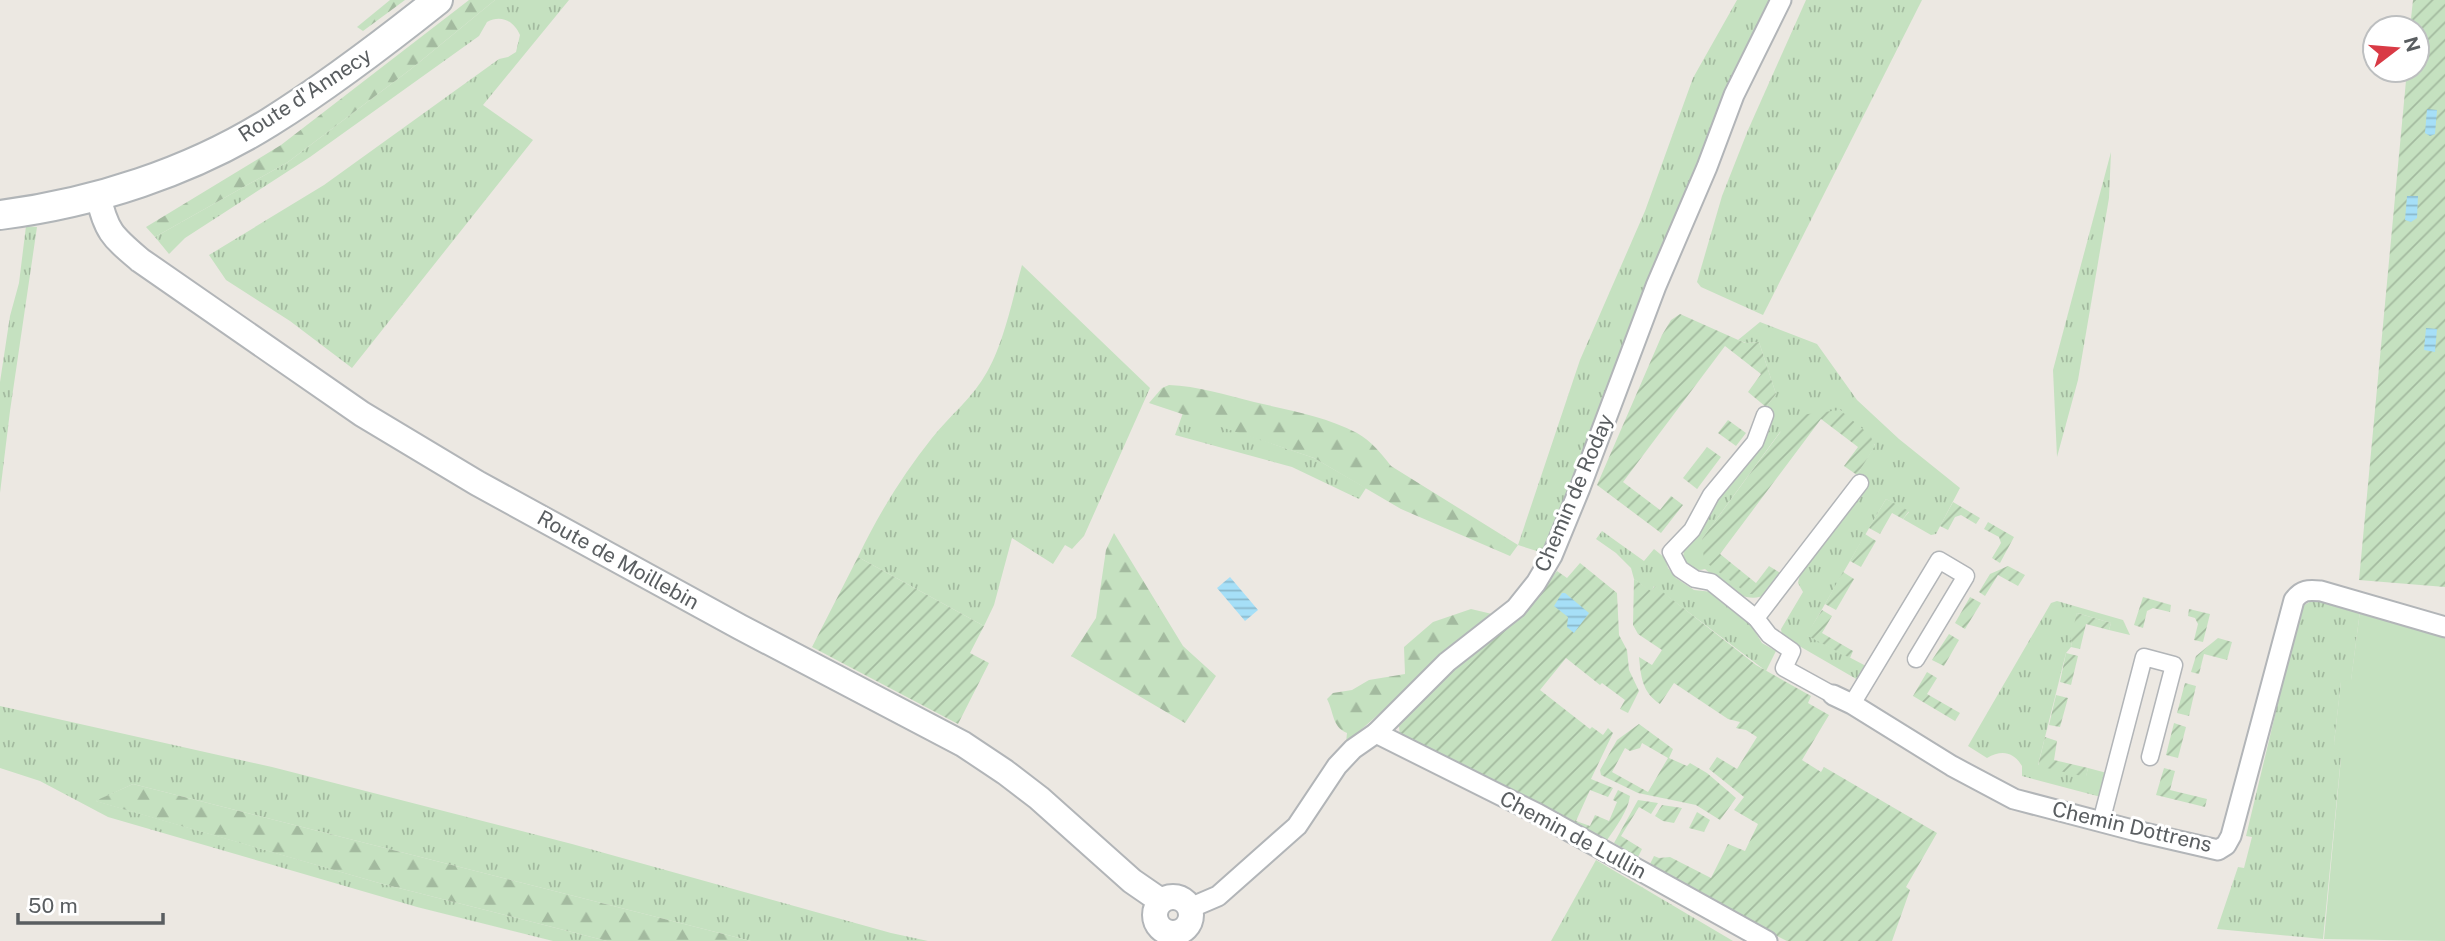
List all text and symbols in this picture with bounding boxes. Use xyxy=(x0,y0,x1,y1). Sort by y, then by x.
north arrow xyxy=(2361,14,2431,84)
text: N xyxy=(2400,34,2425,54)
street label: Route d'Annecy xyxy=(234,42,376,147)
street label: Chemin de Roday xyxy=(1529,410,1618,576)
street label: Route de Moillebin xyxy=(533,505,704,614)
street label: Chemin de Lullin xyxy=(1496,785,1651,884)
street label: Chemin Dottrens xyxy=(2050,796,2214,857)
scale bar xyxy=(18,881,163,925)
text: 50 m xyxy=(28,893,78,918)

